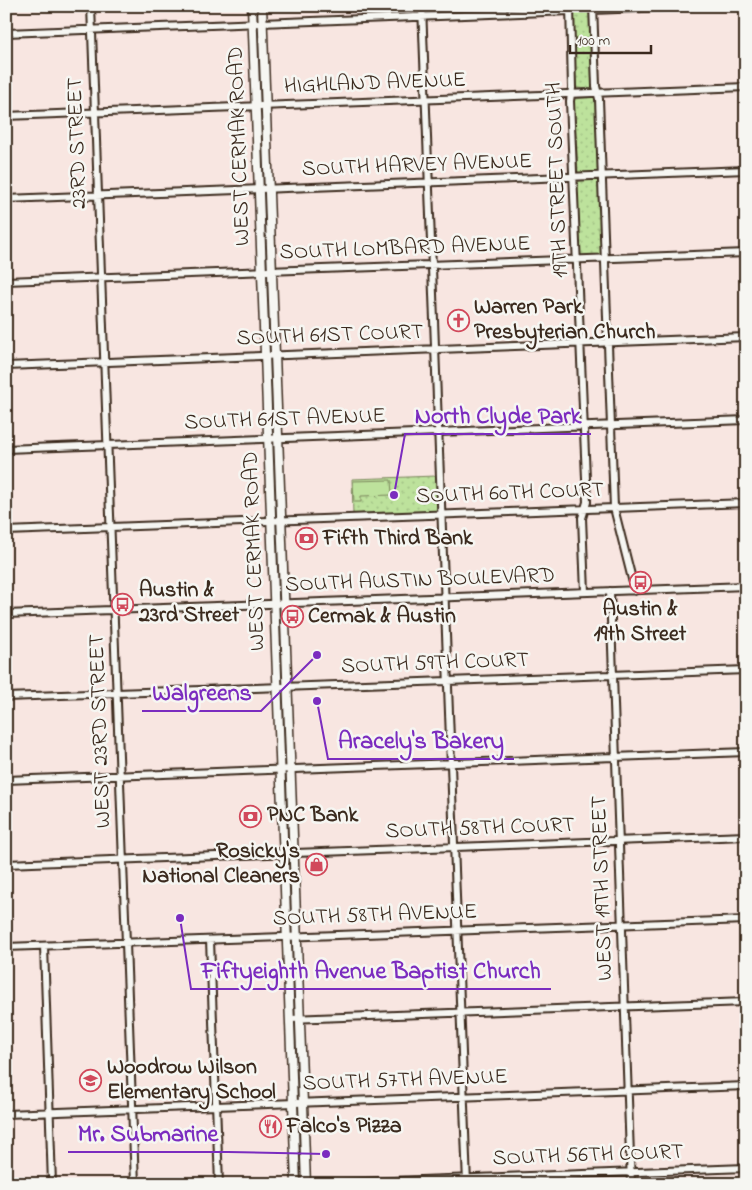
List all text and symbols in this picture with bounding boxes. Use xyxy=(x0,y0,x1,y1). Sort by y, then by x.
scale bar xyxy=(570,22,651,54)
text: 100 m xyxy=(577,30,610,52)
street label: WEST CERMAK ROAD xyxy=(221,46,259,246)
street label: HIGHLAND AVENUE xyxy=(283,65,467,103)
street label: 23RD STREET xyxy=(60,76,96,210)
street label: 19TH STREET SOUTH xyxy=(539,81,577,279)
street label: SOUTH HARVEY AVENUE xyxy=(301,146,533,186)
street label: SOUTH LOMBARD AVENUE xyxy=(279,229,531,269)
place label: Warren Park Presbyterian Church xyxy=(474,292,655,350)
church icon: Warren Park Presbyterian Church xyxy=(446,309,470,333)
street label: SOUTH 61ST COURT xyxy=(236,317,424,355)
callout: North Clyde Park xyxy=(405,395,591,434)
street label: SOUTH 61ST AVENUE xyxy=(184,400,386,440)
text: North Clyde Park xyxy=(415,400,582,436)
street label: WEST CERMAK ROAD xyxy=(236,451,274,651)
street label: SOUTH 60TH COURT xyxy=(415,475,605,513)
place label: Fifth Third Bank xyxy=(322,523,474,555)
bank icon: Fifth Third Bank xyxy=(295,527,319,551)
street label: SOUTH AUSTIN BOULEVARD xyxy=(285,560,555,602)
bus stop icon: Austin & 19th Street xyxy=(628,571,652,595)
place label: Austin & 23rd Street xyxy=(138,575,240,632)
bus stop icon: Austin & 23rd Street xyxy=(111,592,135,616)
place label: Austin & 19th Street xyxy=(594,594,687,651)
place label: Cermak & Austin xyxy=(308,601,456,633)
bus stop icon: Cermak & Austin xyxy=(280,605,304,629)
street label: WEST 23RD STREET xyxy=(82,633,120,829)
street label: SOUTH 59TH COURT xyxy=(340,645,530,683)
callout: Walgreens xyxy=(142,672,261,711)
text: Walgreens xyxy=(152,677,252,713)
callout: Aracely's Bakery xyxy=(328,720,514,759)
text: Aracely's Bakery xyxy=(338,725,504,761)
street label: WEST 19TH STREET xyxy=(584,794,622,981)
place label: PNC Bank xyxy=(267,800,359,832)
bank icon: PNC Bank xyxy=(239,804,263,828)
street label: SOUTH 58TH COURT xyxy=(385,810,576,848)
place label: Rosicky's National Cleaners xyxy=(142,836,300,893)
shop icon: Rosicky's National Cleaners xyxy=(304,853,328,877)
street label: SOUTH 58TH AVENUE xyxy=(272,896,478,936)
callout: Fiftyeighth Avenue Baptist Church xyxy=(191,950,551,989)
text: Fiftyeighth Avenue Baptist Church xyxy=(200,955,541,991)
place label: Woodrow Wilson Elementary School xyxy=(107,1052,276,1110)
street label: SOUTH 57TH AVENUE xyxy=(302,1061,508,1101)
school or university icon: Woodrow Wilson Elementary School xyxy=(79,1069,103,1093)
place label: Falco's Pizza xyxy=(285,1111,402,1143)
callout: Mr. Submarine xyxy=(68,1113,228,1152)
restaurant icon: Falco's Pizza xyxy=(258,1115,282,1139)
text: Mr. Submarine xyxy=(78,1118,220,1153)
street label: SOUTH 56TH COURT xyxy=(492,1137,684,1175)

